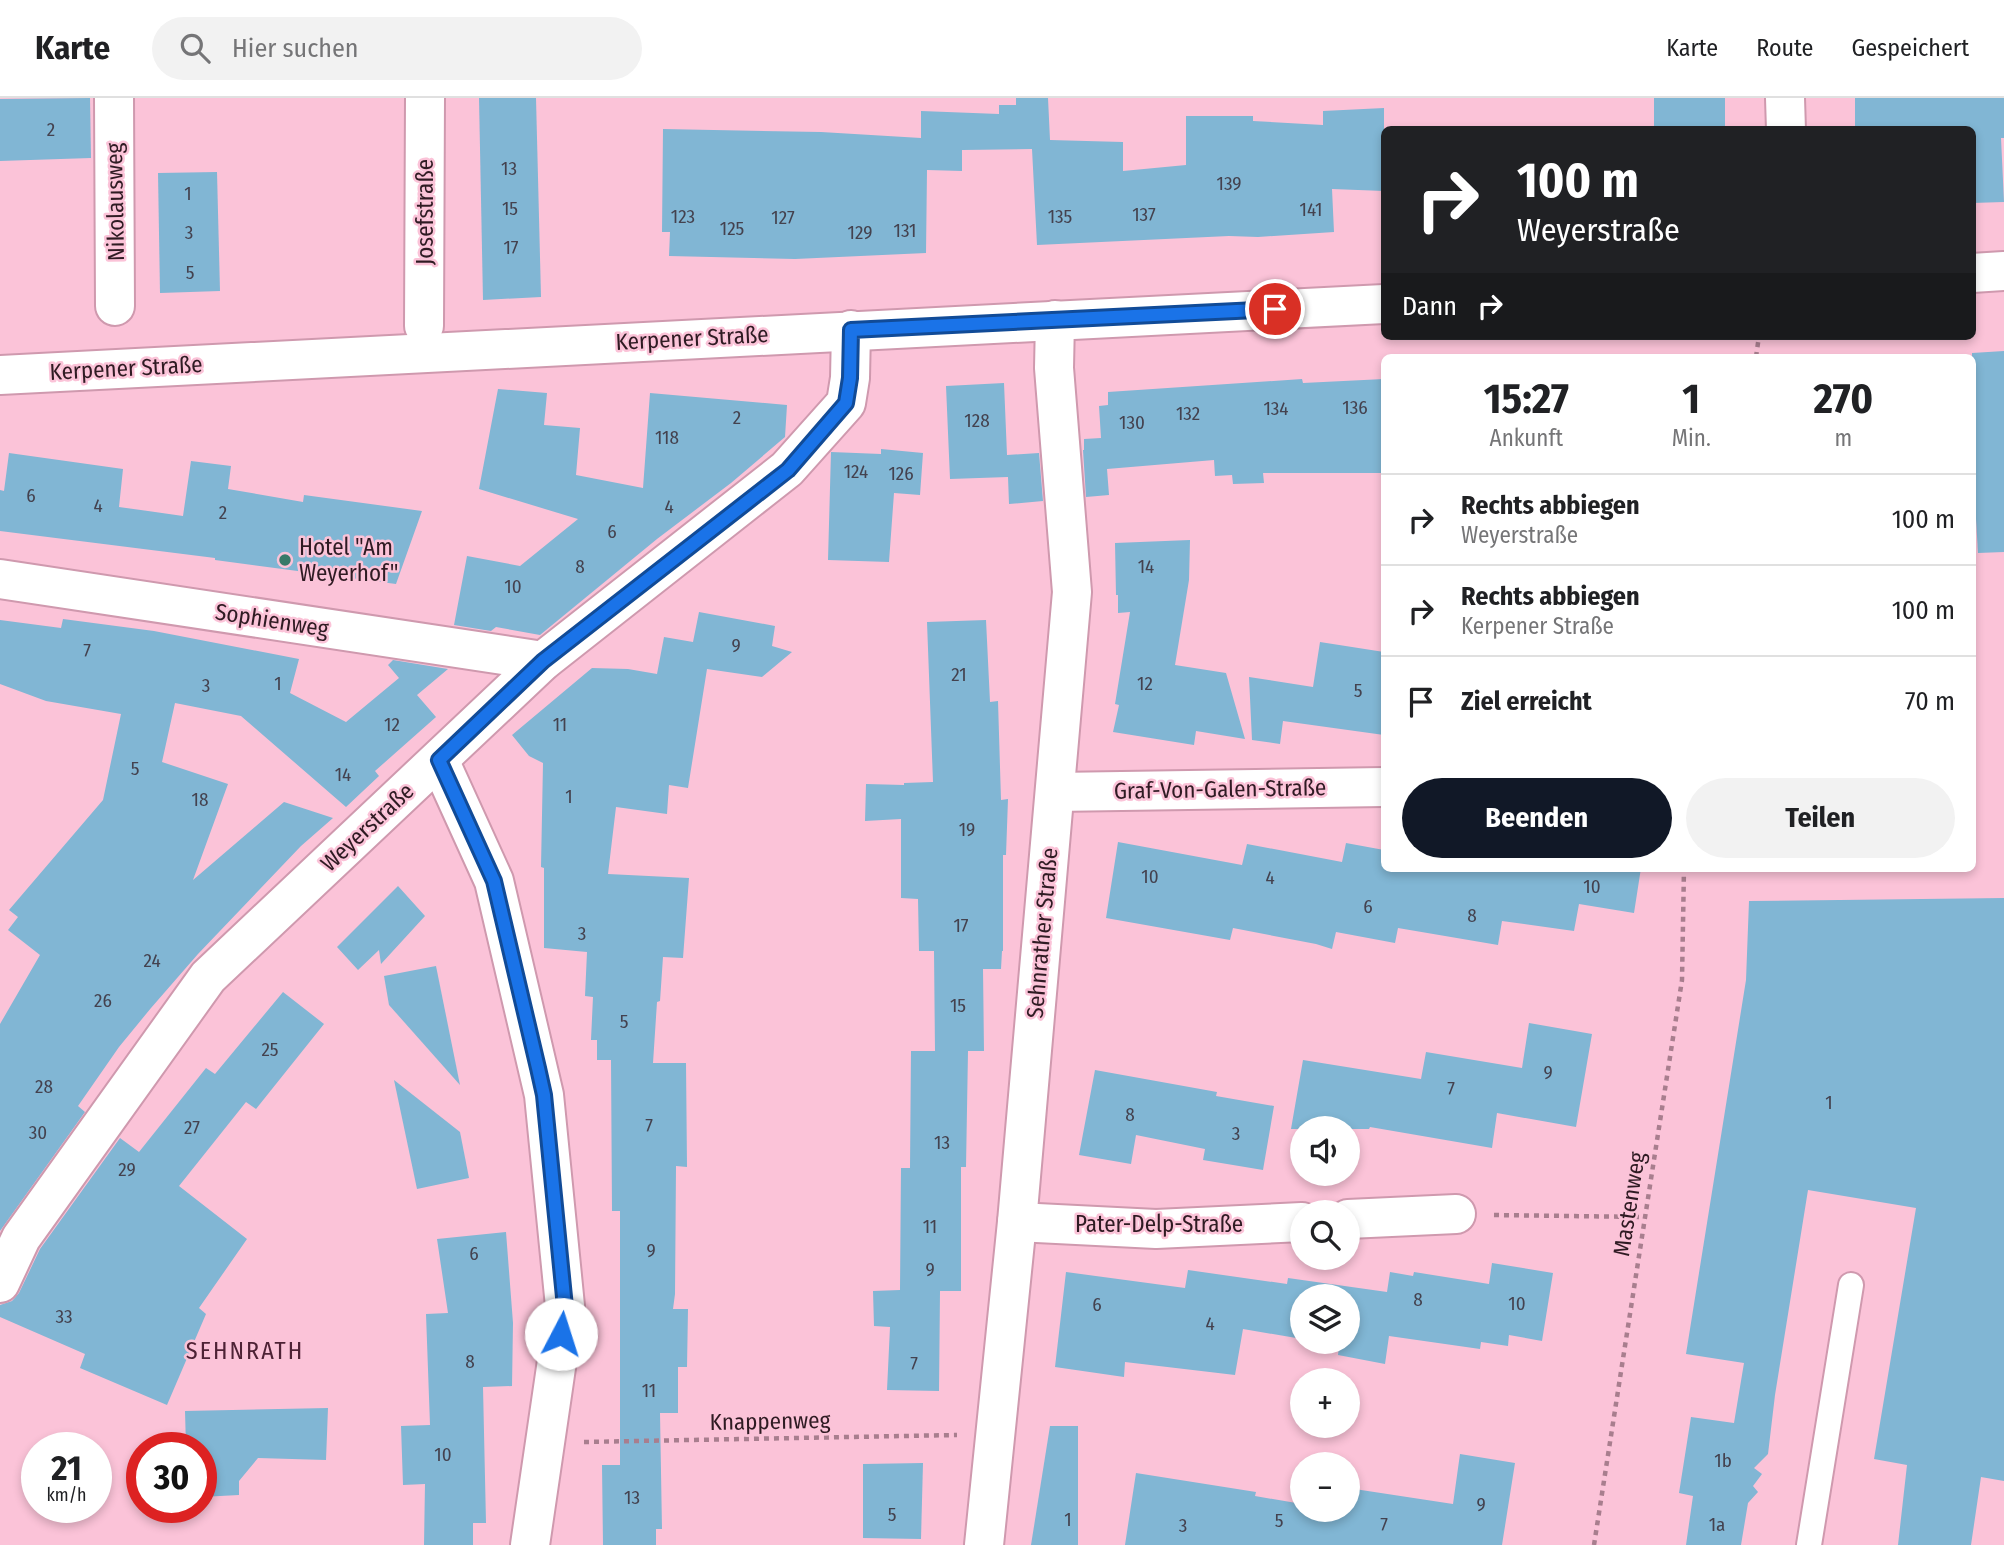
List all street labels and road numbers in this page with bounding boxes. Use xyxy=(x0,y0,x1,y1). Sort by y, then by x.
street label: Nikolausweg xyxy=(100,142,130,262)
street label: Josefstraße xyxy=(411,159,439,265)
street label: Kerpener Straße xyxy=(615,320,769,356)
street label: Kerpener Straße xyxy=(49,350,203,386)
street label: Sophienweg xyxy=(213,597,331,643)
street label: Graf-Von-Galen-Straße xyxy=(1114,773,1326,805)
street label: Weyerstraße xyxy=(315,777,419,877)
street label: Sehnrather Straße xyxy=(1021,846,1063,1020)
street label: Mastenweg xyxy=(1607,1150,1651,1258)
street label: Pater-Delp-Straße xyxy=(1075,1210,1243,1238)
street label: Knappenweg xyxy=(709,1406,831,1436)

